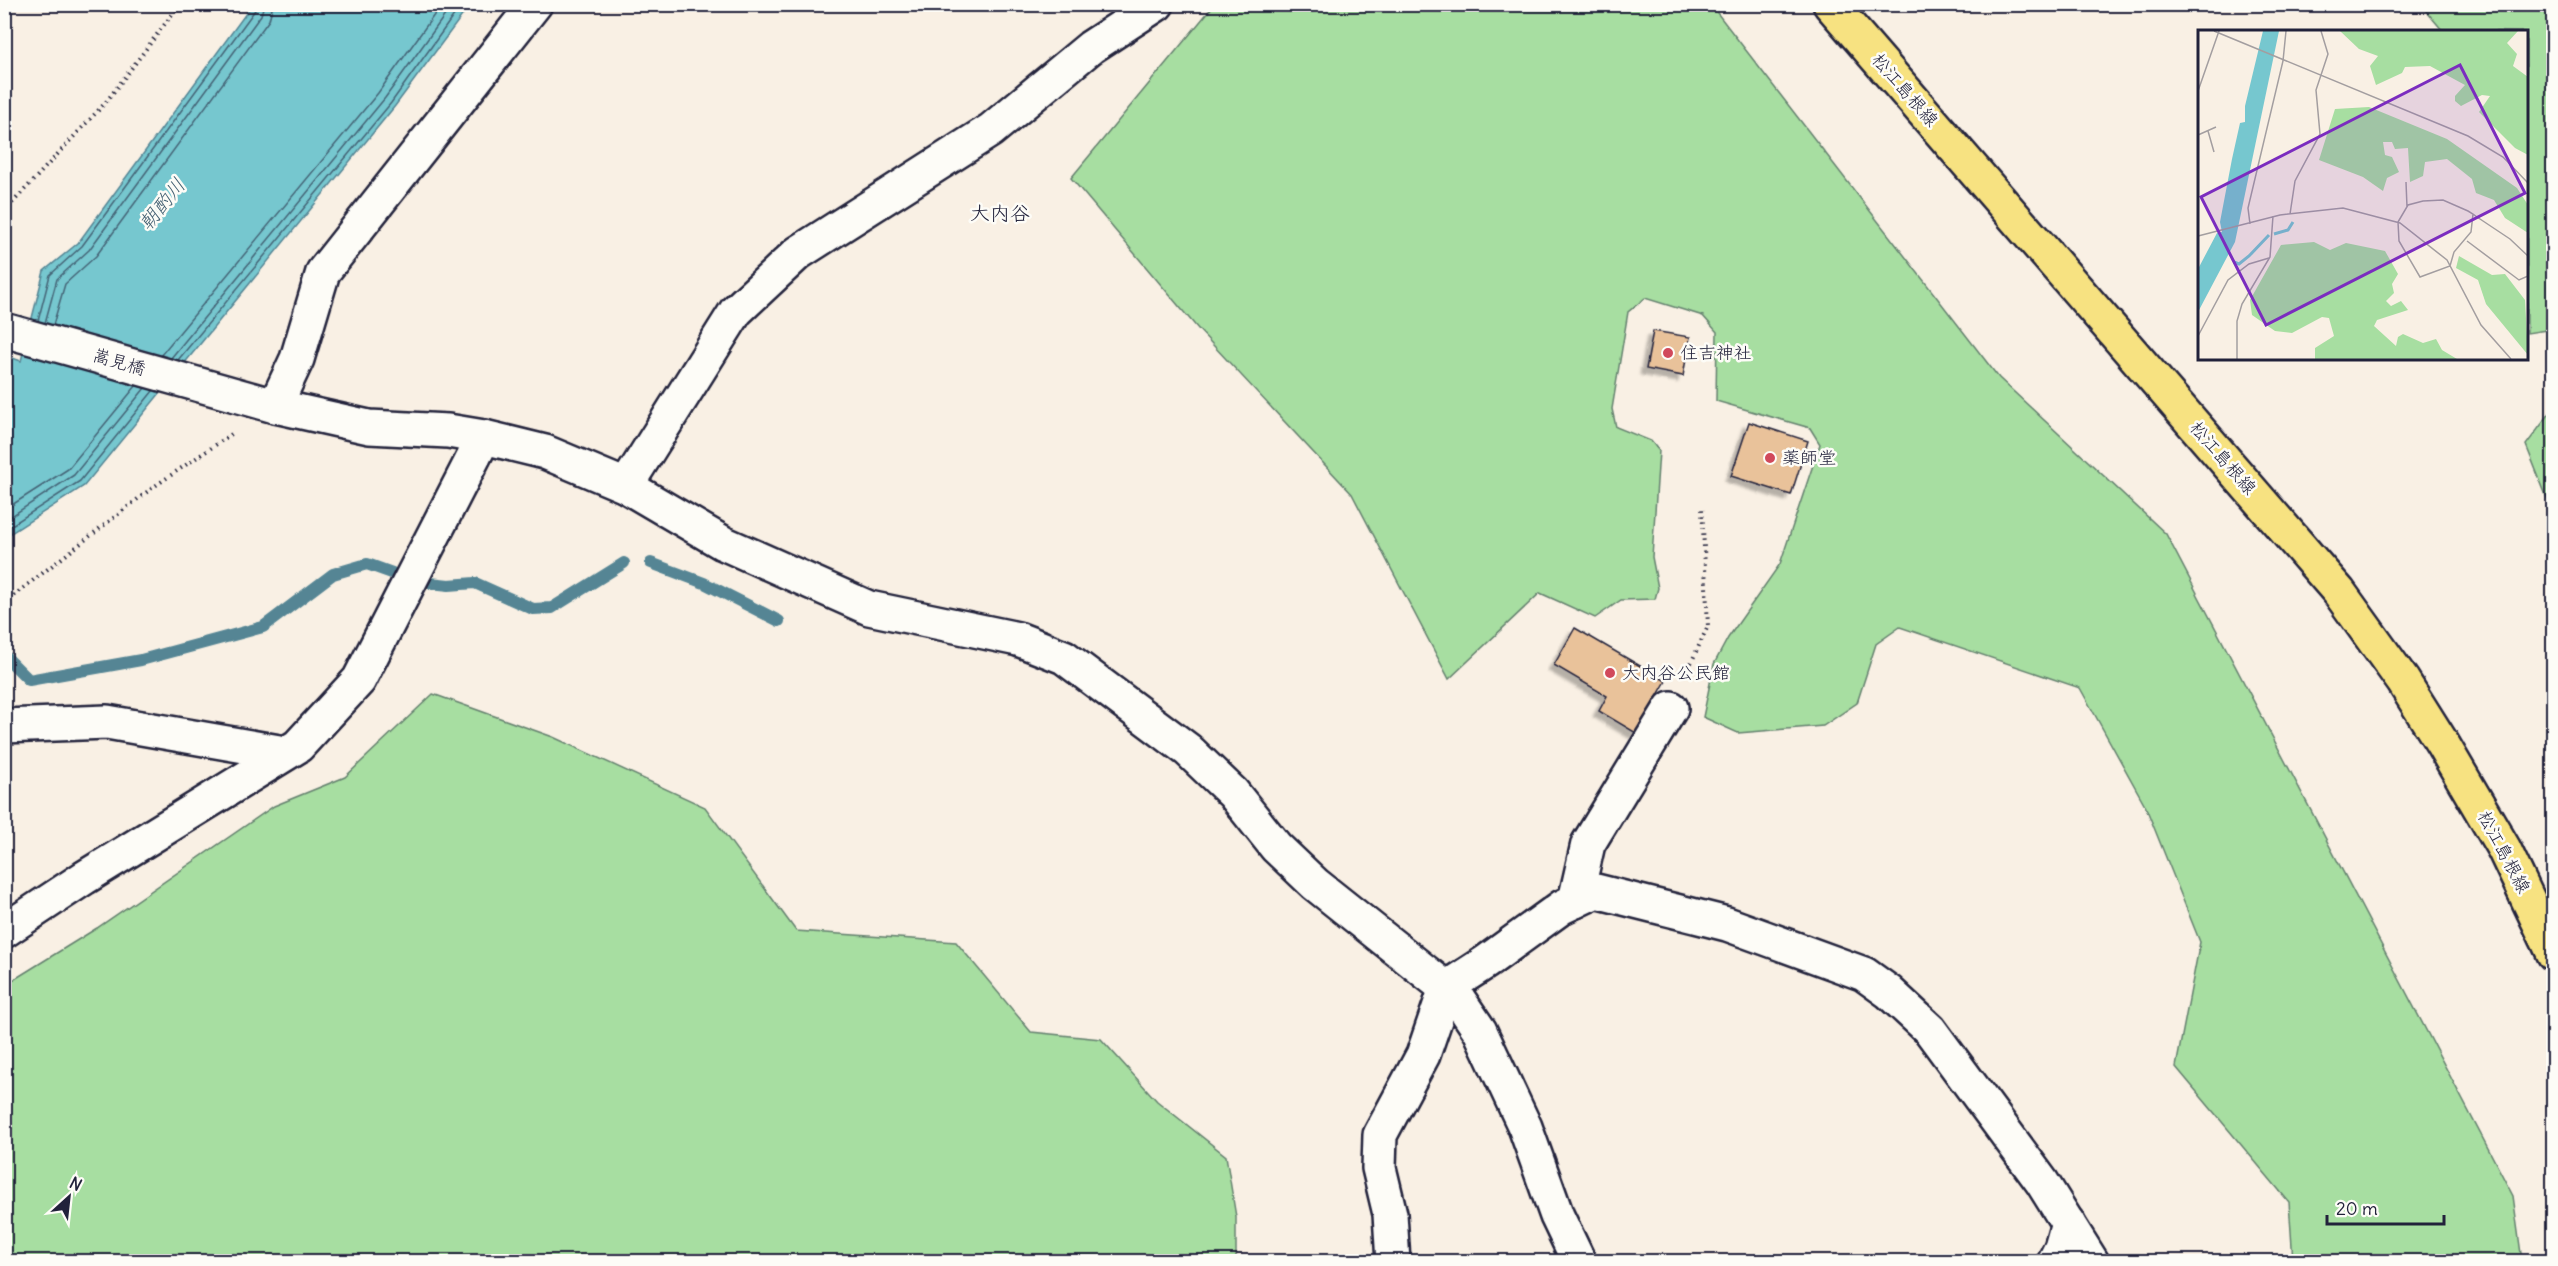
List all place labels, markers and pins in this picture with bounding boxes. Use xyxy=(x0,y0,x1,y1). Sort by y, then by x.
place label: 住吉神社 xyxy=(1680,341,1752,364)
marker: 住吉神社 xyxy=(1661,346,1675,360)
place label: 薬師堂 xyxy=(1782,446,1836,469)
marker: 薬師堂 xyxy=(1763,451,1777,465)
place label: 大内谷公民館 xyxy=(1622,661,1730,684)
marker: 大内谷公民館 xyxy=(1603,666,1617,680)

